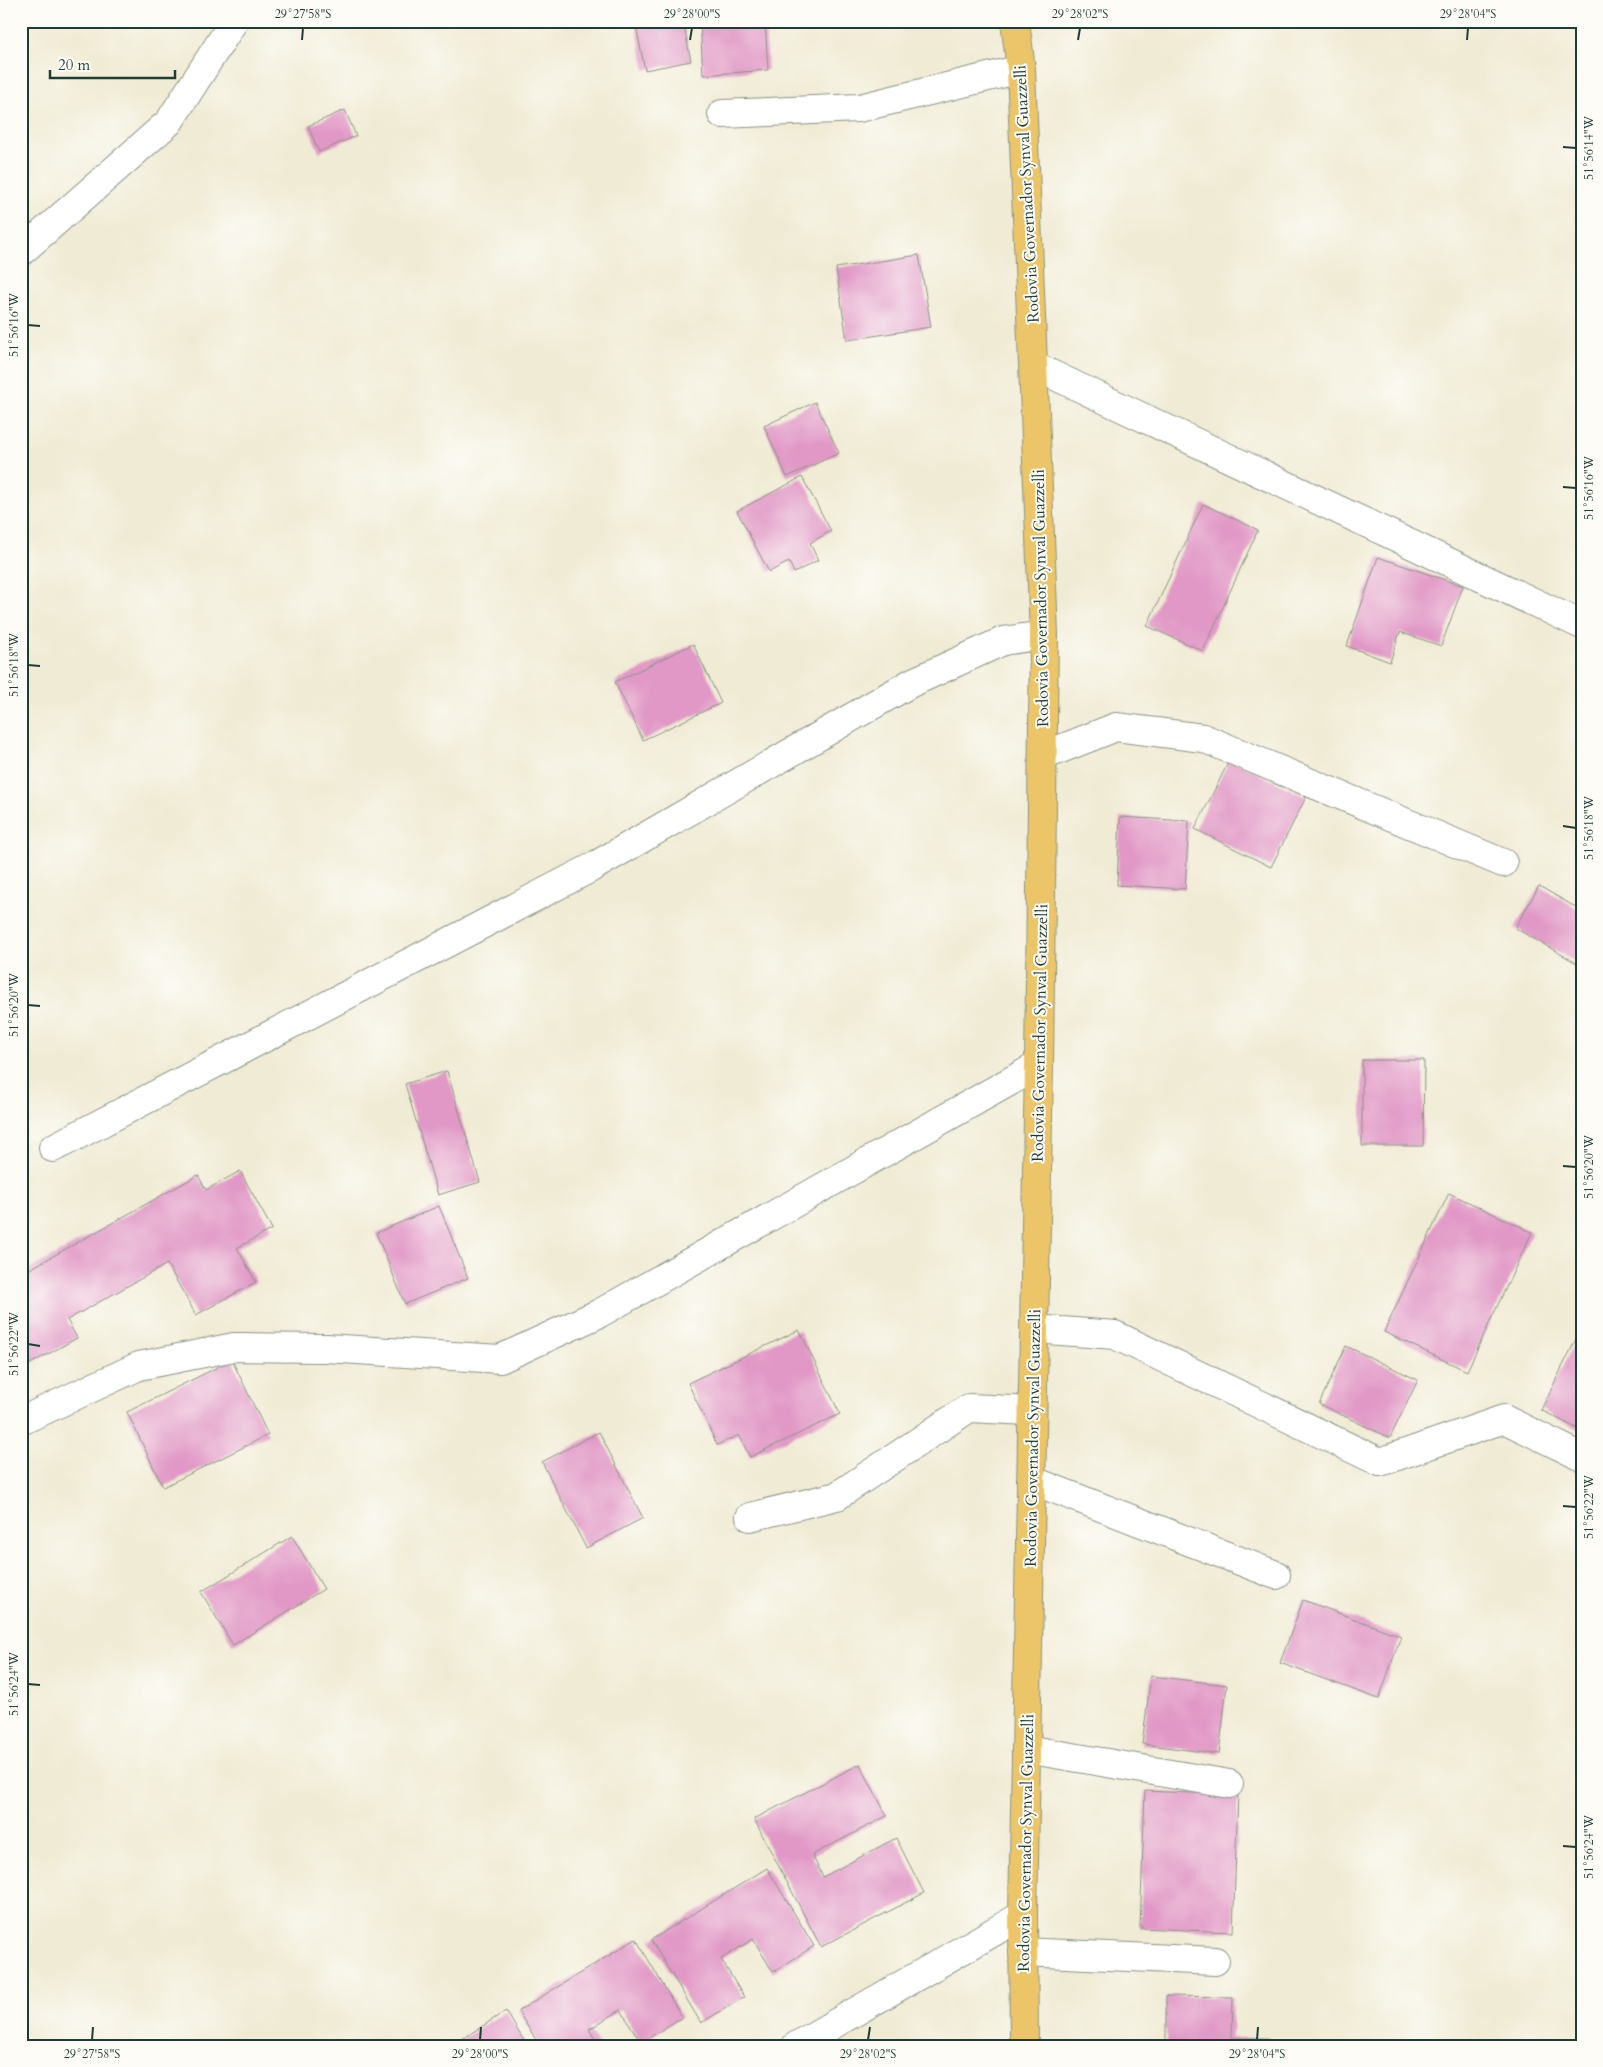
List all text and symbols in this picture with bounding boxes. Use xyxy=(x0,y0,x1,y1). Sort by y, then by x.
text: 29°27'58"S xyxy=(275,6,331,22)
text: 29°28'00"S xyxy=(664,6,720,22)
text: 29°28'02"S xyxy=(1052,6,1108,22)
text: 29°28'04"S xyxy=(1440,6,1496,22)
scale bar xyxy=(50,48,175,80)
text: 20 m xyxy=(58,55,90,75)
street label: Rodovia Governador Synval Guazzelli xyxy=(1009,64,1045,323)
text: 51°56'14"W xyxy=(1581,115,1597,180)
text: 51°56'16"W xyxy=(6,292,22,357)
text: 51°56'16"W xyxy=(1581,455,1597,520)
street label: Rodovia Governador Synval Guazzelli xyxy=(1028,468,1054,727)
text: 51°56'18"W xyxy=(6,632,22,697)
text: 51°56'18"W xyxy=(1581,795,1597,860)
street label: Rodovia Governador Synval Guazzelli xyxy=(1027,903,1053,1162)
text: 51°56'20"W xyxy=(6,972,22,1037)
text: 51°56'20"W xyxy=(1581,1134,1597,1199)
street label: Rodovia Governador Synval Guazzelli xyxy=(1020,1308,1046,1567)
text: 51°56'22"W xyxy=(6,1311,22,1376)
text: 51°56'22"W xyxy=(1581,1474,1597,1539)
text: 51°56'24"W xyxy=(6,1651,22,1716)
street label: Rodovia Governador Synval Guazzelli xyxy=(1013,1713,1039,1972)
text: 51°56'24"W xyxy=(1581,1814,1597,1879)
text: 29°27'58"S xyxy=(64,2046,120,2062)
text: 29°28'00"S xyxy=(452,2046,508,2062)
text: 29°28'02"S xyxy=(840,2046,896,2062)
text: 29°28'04"S xyxy=(1229,2046,1285,2062)

